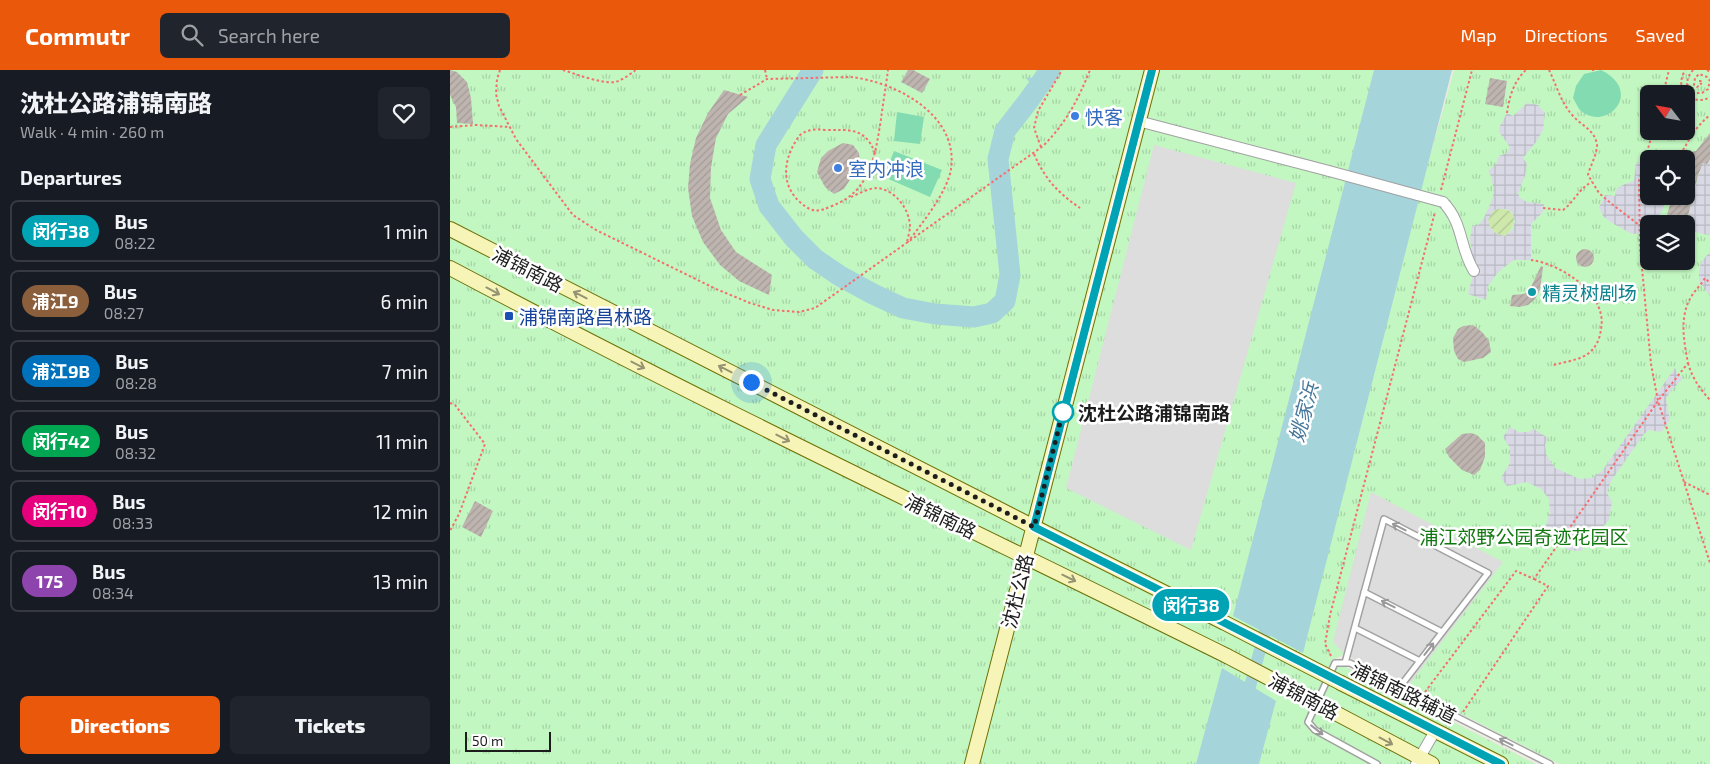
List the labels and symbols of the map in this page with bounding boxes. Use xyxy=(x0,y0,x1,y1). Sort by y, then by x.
north arrow xyxy=(1640,85,1695,140)
place label: 快客 xyxy=(1085,105,1123,128)
marker: 快客 xyxy=(1069,110,1081,122)
place label: 室内冲浪 xyxy=(848,157,924,180)
marker: 室内冲浪 xyxy=(832,162,844,174)
street label: 浦锦南路 xyxy=(489,241,567,297)
place label: 精灵树剧场 xyxy=(1542,281,1637,304)
marker: 精灵树剧场 xyxy=(1526,286,1538,298)
one-way arrow xyxy=(485,287,500,296)
one-way arrow xyxy=(573,290,588,300)
place label: 浦锦南路昌林路 xyxy=(519,305,652,328)
marker: 浦锦南路昌林路 xyxy=(503,310,515,322)
one-way arrow xyxy=(630,361,645,370)
one-way arrow xyxy=(718,364,733,373)
your location xyxy=(739,370,764,395)
water label: 姚家浜 xyxy=(1284,378,1323,444)
marker: 沈杜公路浦锦南路 xyxy=(1052,401,1074,423)
place label: 沈杜公路浦锦南路 xyxy=(1078,401,1230,424)
one-way arrow xyxy=(775,434,790,443)
street label: 浦锦南路 xyxy=(902,489,980,543)
one-way arrow xyxy=(1392,522,1407,531)
park label: 浦江郊野公园奇迹花园区 xyxy=(1419,525,1629,548)
street label: 沈杜公路 xyxy=(997,551,1037,631)
one-way arrow xyxy=(1061,574,1076,583)
line badge: 闵行38 xyxy=(1156,589,1226,621)
one-way arrow xyxy=(1381,599,1396,608)
one-way arrow xyxy=(1424,642,1434,656)
street label: 浦锦南路辅道 xyxy=(1348,657,1460,727)
street label: 浦锦南路 xyxy=(1265,668,1343,724)
one-way arrow xyxy=(1310,725,1324,735)
scale bar xyxy=(465,729,551,752)
one-way arrow xyxy=(1379,736,1394,746)
one-way arrow xyxy=(1499,737,1514,747)

